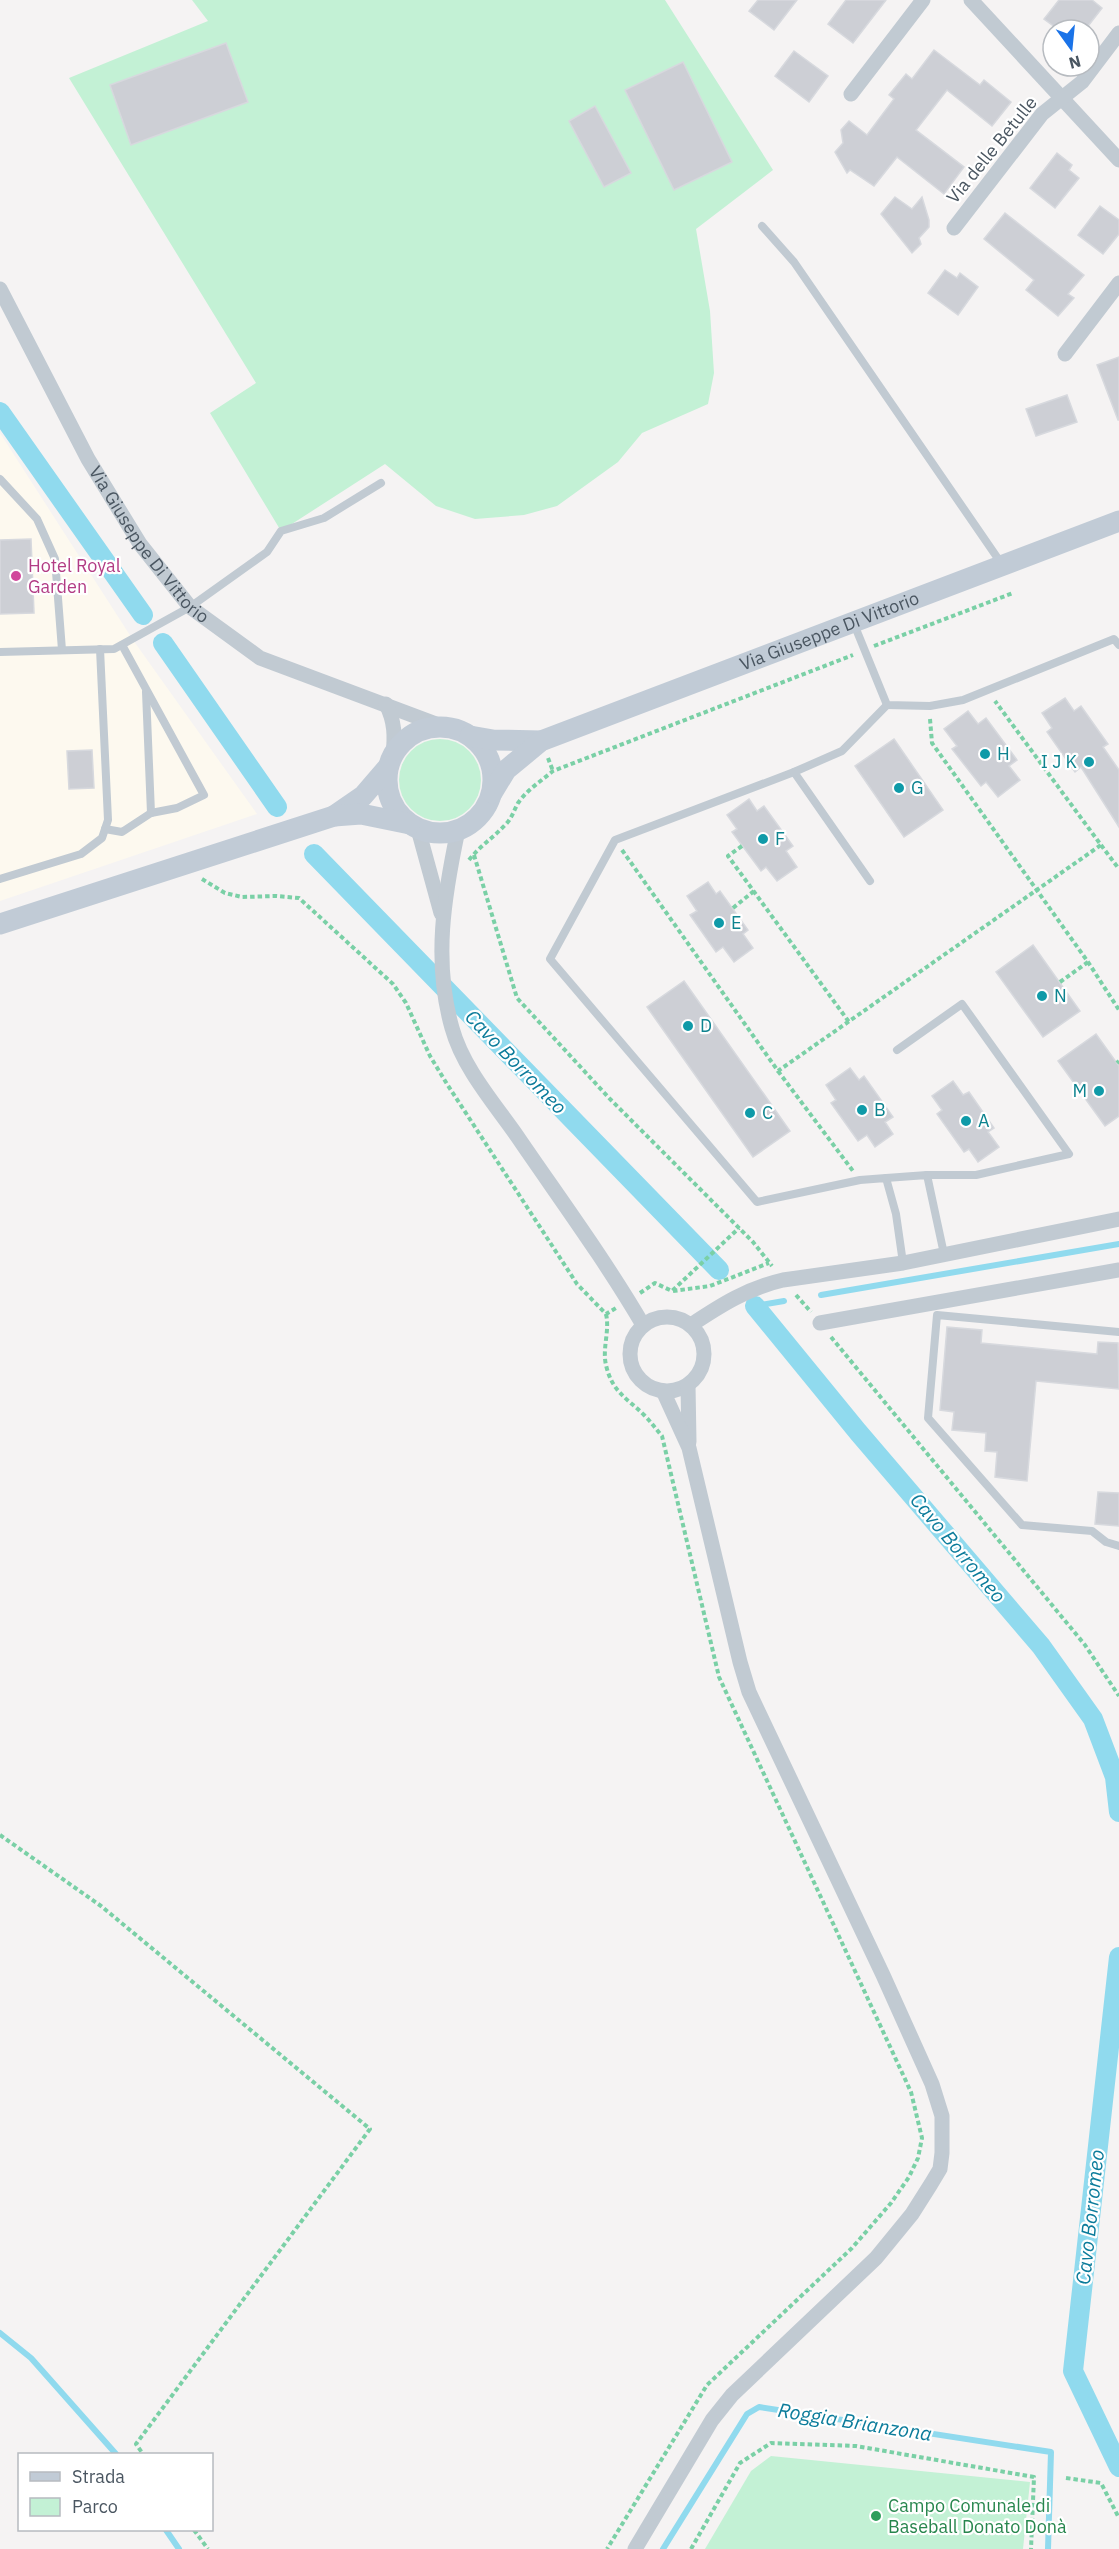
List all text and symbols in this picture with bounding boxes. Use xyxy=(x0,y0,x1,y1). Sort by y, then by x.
north arrow xyxy=(1041,18,1101,78)
text: N xyxy=(1067,51,1083,74)
street label: Via delle Betulle xyxy=(941,91,1042,208)
street label: Via Giuseppe Di Vittorio xyxy=(84,462,214,628)
place label: Hotel Royal Garden xyxy=(28,554,121,598)
marker: Hotel Royal Garden xyxy=(9,569,23,583)
street label: Via Giuseppe Di Vittorio xyxy=(736,586,922,675)
place label: H xyxy=(997,742,1010,765)
marker: H xyxy=(978,747,992,761)
place label: I J K xyxy=(1041,750,1078,773)
marker: I J K xyxy=(1082,755,1096,769)
place label: G xyxy=(911,776,924,799)
marker: G xyxy=(892,781,906,795)
place label: F xyxy=(775,827,785,850)
marker: F xyxy=(756,832,770,846)
place label: E xyxy=(731,911,742,934)
marker: E xyxy=(712,916,726,930)
place label: N xyxy=(1054,984,1067,1007)
marker: N xyxy=(1035,989,1049,1003)
water label: Cavo Borromeo xyxy=(460,1003,573,1120)
place label: D xyxy=(700,1014,712,1037)
marker: D xyxy=(681,1019,695,1033)
place label: M xyxy=(1072,1079,1087,1102)
marker: M xyxy=(1092,1084,1106,1098)
place label: B xyxy=(874,1098,886,1121)
place label: C xyxy=(762,1101,773,1124)
marker: B xyxy=(855,1103,869,1117)
marker: C xyxy=(743,1106,757,1120)
place label: A xyxy=(978,1109,990,1132)
marker: A xyxy=(959,1114,973,1128)
water label: Cavo Borromeo xyxy=(904,1487,1012,1608)
water label: Cavo Borromeo xyxy=(1069,2148,1110,2286)
water label: Roggia Brianzona xyxy=(776,2396,934,2447)
legend xyxy=(18,2453,213,2531)
text: Strada xyxy=(72,2465,125,2488)
place label: Campo Comunale di Baseball Donato Donà xyxy=(888,2494,1067,2538)
text: Parco xyxy=(72,2495,118,2518)
marker: Campo Comunale di Baseball Donato Donà xyxy=(869,2509,883,2523)

